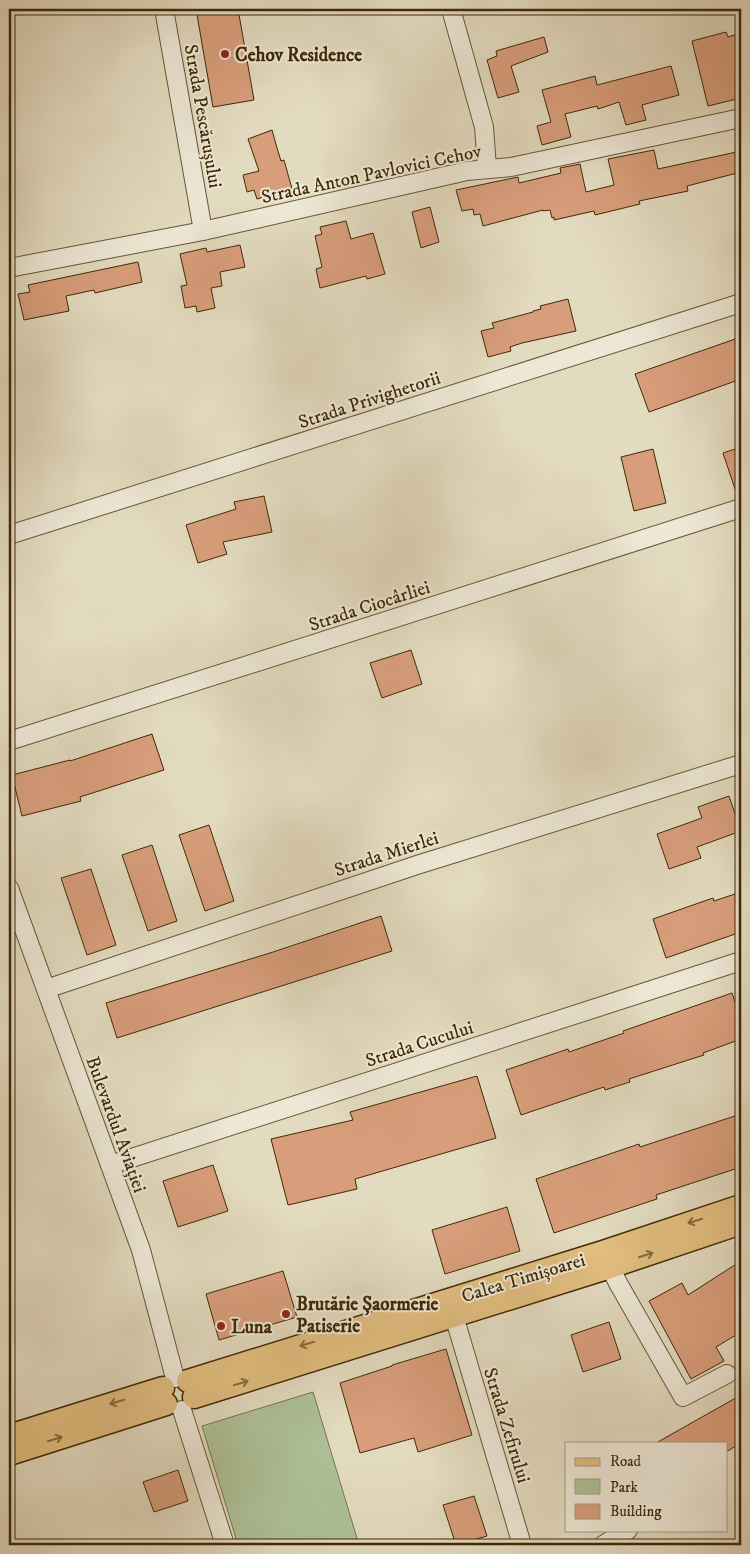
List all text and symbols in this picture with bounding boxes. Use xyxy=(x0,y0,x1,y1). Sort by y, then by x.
street label: Strada Pescărușului xyxy=(179,43,227,190)
place label: Cehov Residence xyxy=(235,44,362,67)
marker: Cehov Residence xyxy=(219,48,231,60)
street label: Strada Anton Pavlovici Cehov xyxy=(259,140,484,209)
street label: Strada Privighetorii xyxy=(295,367,444,434)
street label: Strada Ciocârliei xyxy=(306,576,433,637)
street label: Strada Mierlei xyxy=(331,827,442,882)
street label: Strada Cucului xyxy=(363,1016,476,1073)
street label: Bulevardul Aviației xyxy=(80,1053,151,1196)
one-way arrow xyxy=(687,1217,703,1227)
street label: Calea Timișoarei xyxy=(459,1249,588,1308)
one-way arrow xyxy=(638,1250,653,1259)
place label: Brutărie Șaormerie Patiserie xyxy=(296,1293,439,1338)
marker: Brutărie Șaormerie Patiserie xyxy=(280,1308,292,1320)
place label: Luna xyxy=(231,1316,273,1339)
marker: Luna xyxy=(215,1320,227,1332)
one-way arrow xyxy=(299,1340,315,1350)
street label: Strada Zefirului xyxy=(478,1365,535,1486)
one-way arrow xyxy=(232,1377,248,1387)
one-way arrow xyxy=(109,1398,125,1408)
one-way arrow xyxy=(47,1434,63,1443)
legend xyxy=(565,1442,728,1532)
text: Road xyxy=(610,1452,642,1471)
text: Park xyxy=(610,1478,639,1497)
text: Building xyxy=(610,1502,662,1521)

